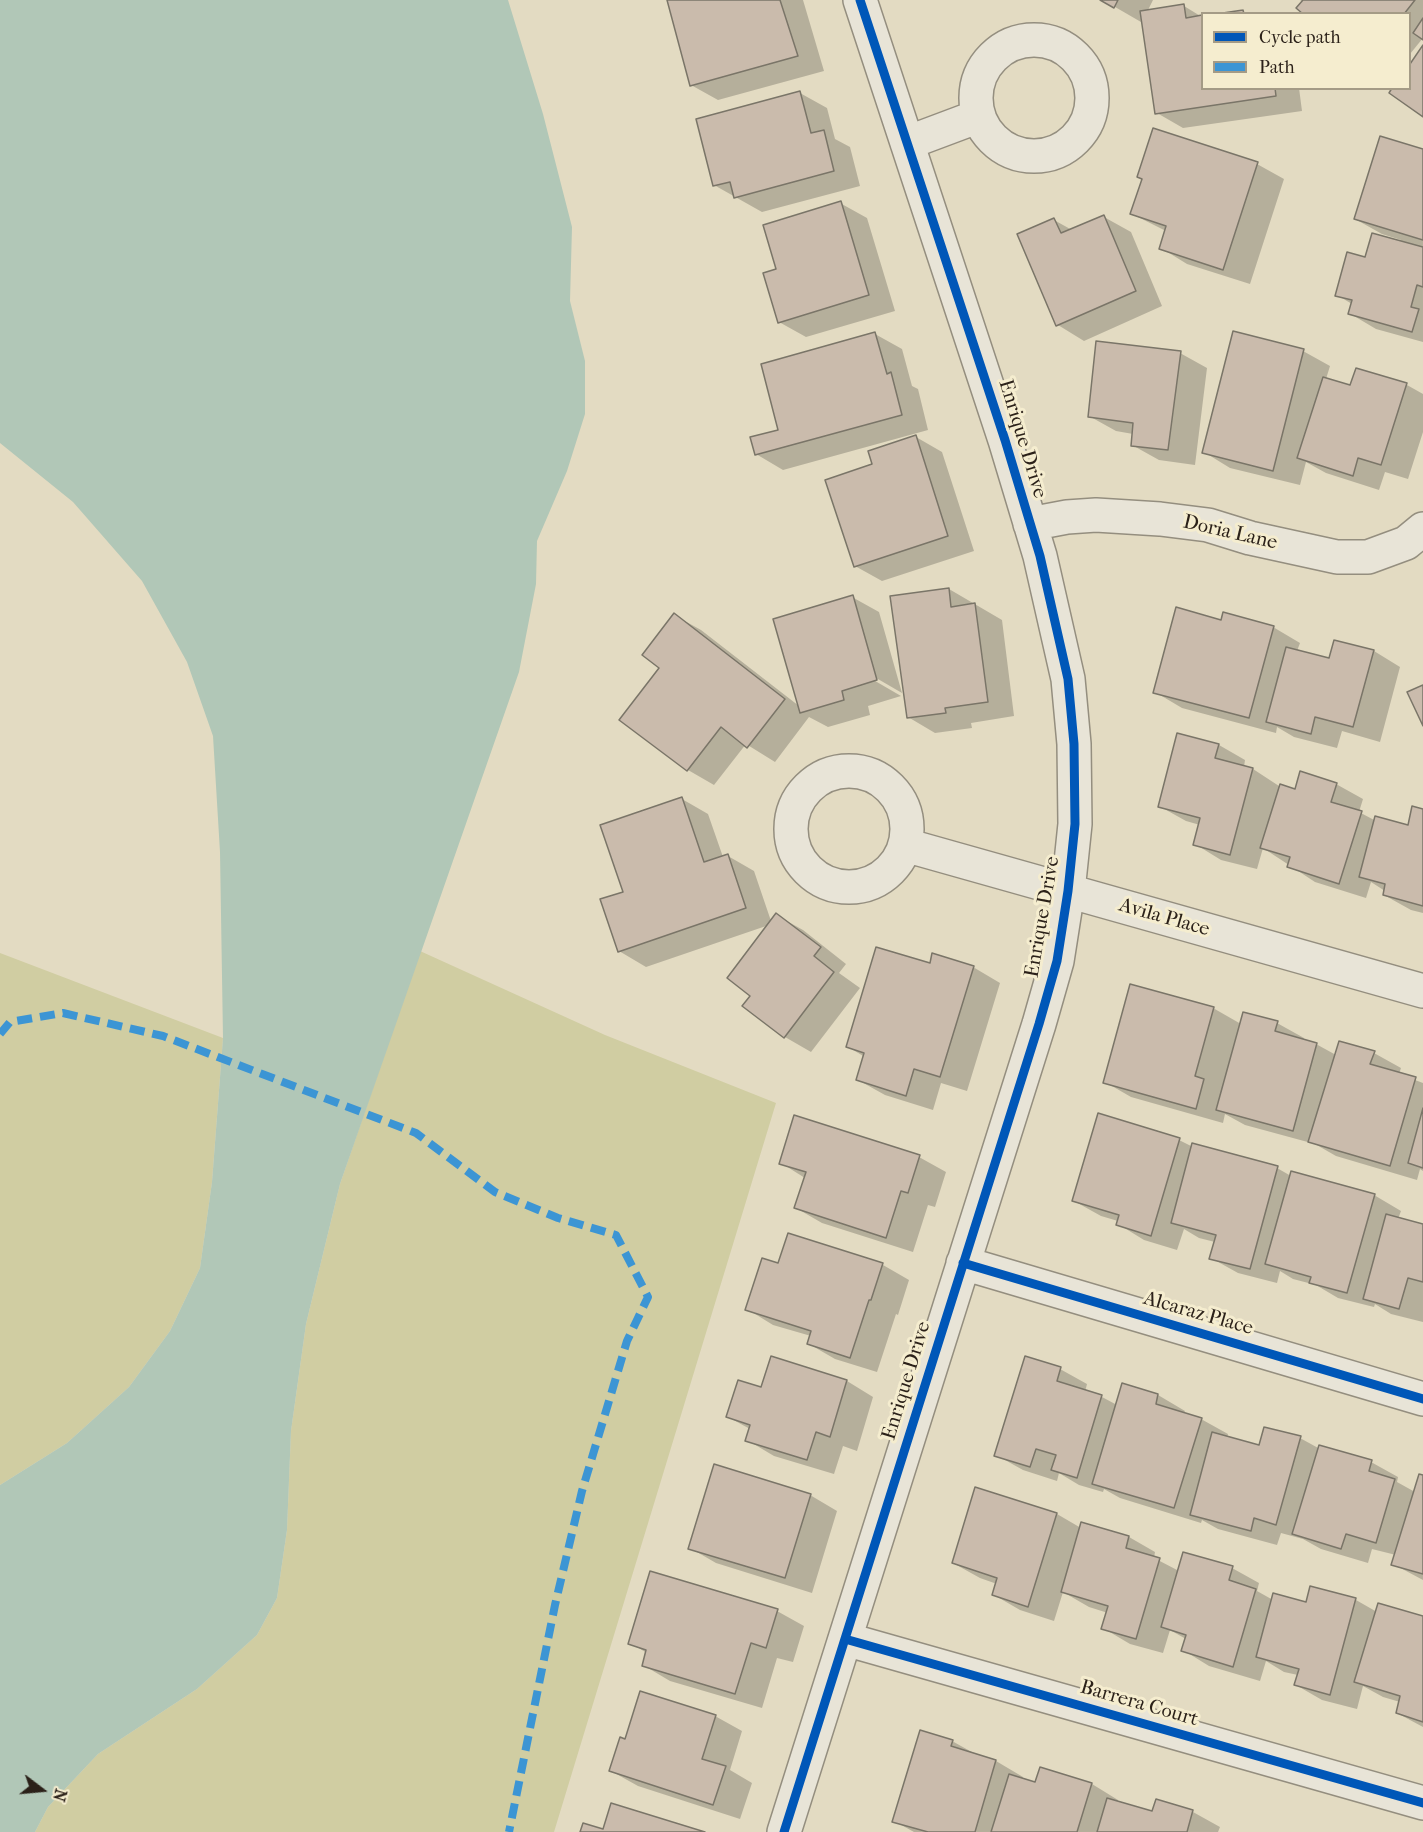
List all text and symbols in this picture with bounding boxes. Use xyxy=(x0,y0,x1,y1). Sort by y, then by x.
legend xyxy=(1201,12,1411,90)
text: Cycle path xyxy=(1259,27,1340,48)
text: Path xyxy=(1259,57,1295,78)
street label: Enrique Drive xyxy=(993,377,1051,501)
street label: Doria Lane xyxy=(1181,511,1279,555)
street label: Enrique Drive xyxy=(1021,854,1065,980)
street label: Avila Place xyxy=(1116,894,1212,942)
street label: Alcaraz Place xyxy=(1140,1287,1256,1341)
street label: Enrique Drive xyxy=(878,1319,936,1443)
street label: Barrera Court xyxy=(1077,1676,1201,1732)
north arrow xyxy=(12,1760,72,1820)
text: N xyxy=(49,1787,71,1804)

